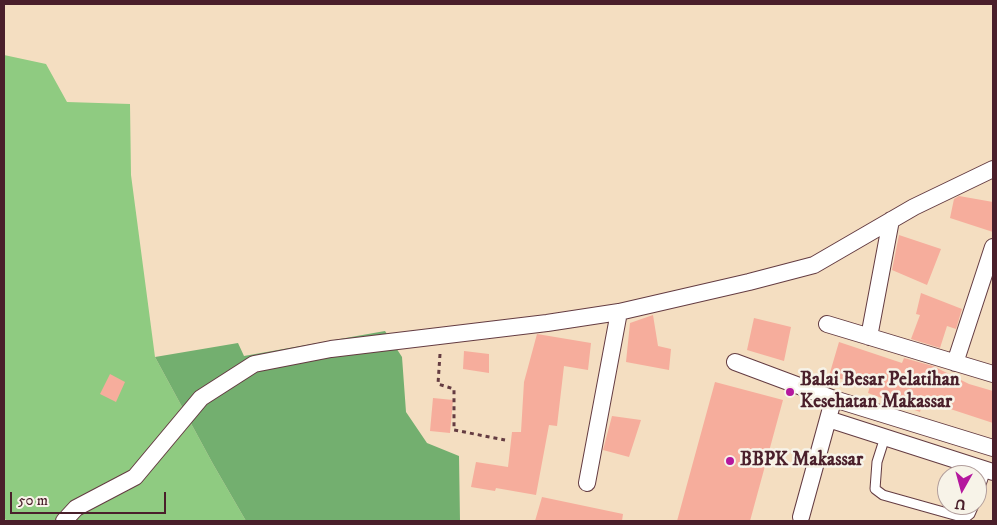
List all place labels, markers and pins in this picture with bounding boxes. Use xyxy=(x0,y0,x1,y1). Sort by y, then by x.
place label: Balai Besar Pelatihan Kesehatan Makassar xyxy=(800,370,960,414)
marker: Balai Besar Pelatihan Kesehatan Makassar xyxy=(784,386,796,398)
place label: BBPK Makassar xyxy=(740,450,863,472)
marker: BBPK Makassar xyxy=(724,455,736,467)

